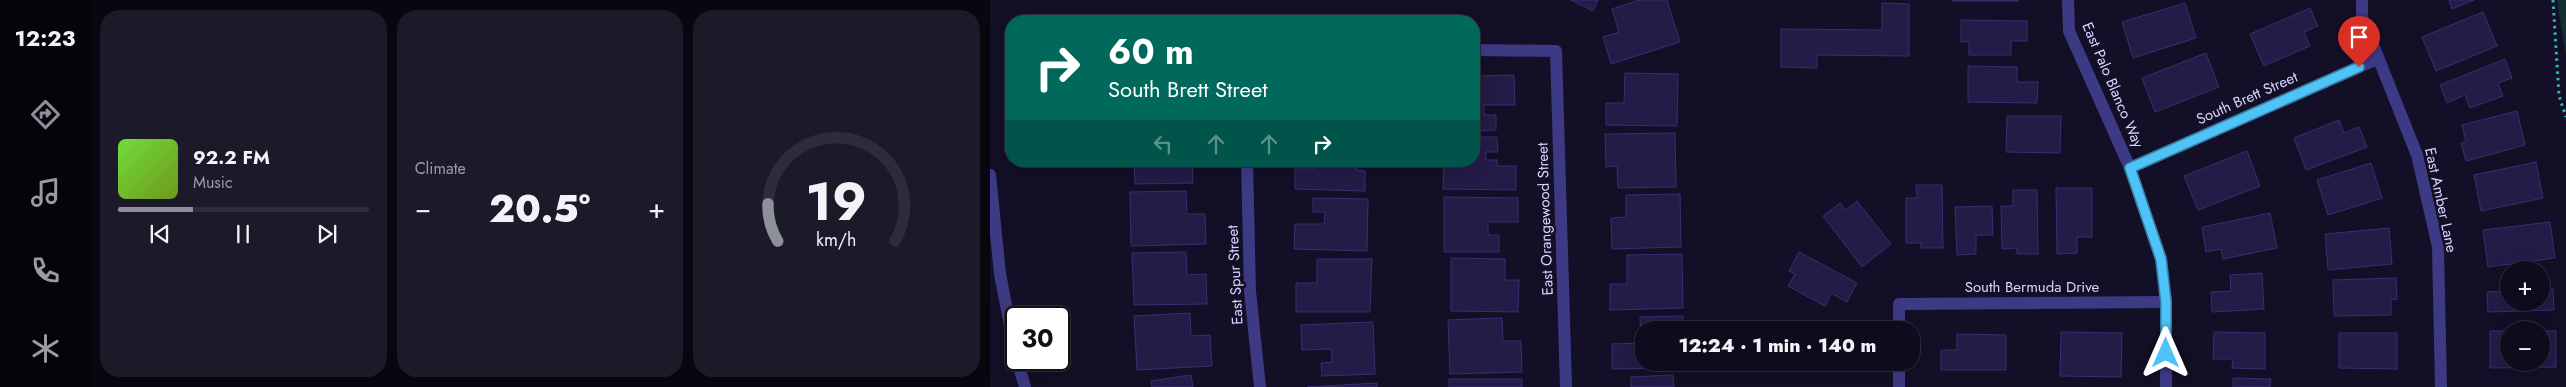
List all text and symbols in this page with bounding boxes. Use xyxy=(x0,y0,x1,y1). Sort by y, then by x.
pin xyxy=(2338,16,2380,67)
street label: East Palo Blanco Way xyxy=(2077,19,2150,152)
text: 12:23 xyxy=(15,22,75,54)
icon: arrive xyxy=(2345,23,2373,51)
text: 60 m xyxy=(1108,27,1194,77)
icon: right xyxy=(1025,35,1090,100)
street label: South Brett Street xyxy=(2193,66,2302,130)
text: South Brett Street xyxy=(1108,73,1268,105)
icon: directions xyxy=(28,97,63,132)
icon: left xyxy=(1149,130,1177,158)
icon: ahead xyxy=(1202,130,1230,158)
icon: ahead xyxy=(1255,130,1283,158)
icon: right xyxy=(1308,130,1336,158)
street label: East Orangewood Street xyxy=(1531,142,1559,296)
text: 92.2 FM xyxy=(193,144,270,171)
street label: East Amber Lane xyxy=(2419,146,2463,255)
text: Climate xyxy=(415,157,466,180)
text: 19 xyxy=(806,164,867,240)
text: Music xyxy=(193,171,233,194)
icon: music xyxy=(28,175,63,210)
text: 20.5° xyxy=(489,181,590,236)
text: − xyxy=(415,188,431,229)
text: + xyxy=(648,188,665,229)
icon: previous xyxy=(146,220,174,248)
icon: pause xyxy=(229,220,257,248)
icon: next xyxy=(313,220,341,248)
street label: East Spur Street xyxy=(1221,224,1249,325)
text: km/h xyxy=(816,227,857,253)
icon: phone xyxy=(28,253,63,288)
map controls xyxy=(2500,261,2550,371)
button: + xyxy=(2500,261,2550,311)
street label: South Bermuda Drive xyxy=(1965,276,2100,298)
speed limit sign: 30 xyxy=(1005,306,1070,371)
button: − xyxy=(2500,321,2550,371)
position arrow xyxy=(2139,326,2191,378)
icon: climate xyxy=(28,331,63,366)
text: 12:24 · 1 min · 140 m xyxy=(1679,332,1876,359)

